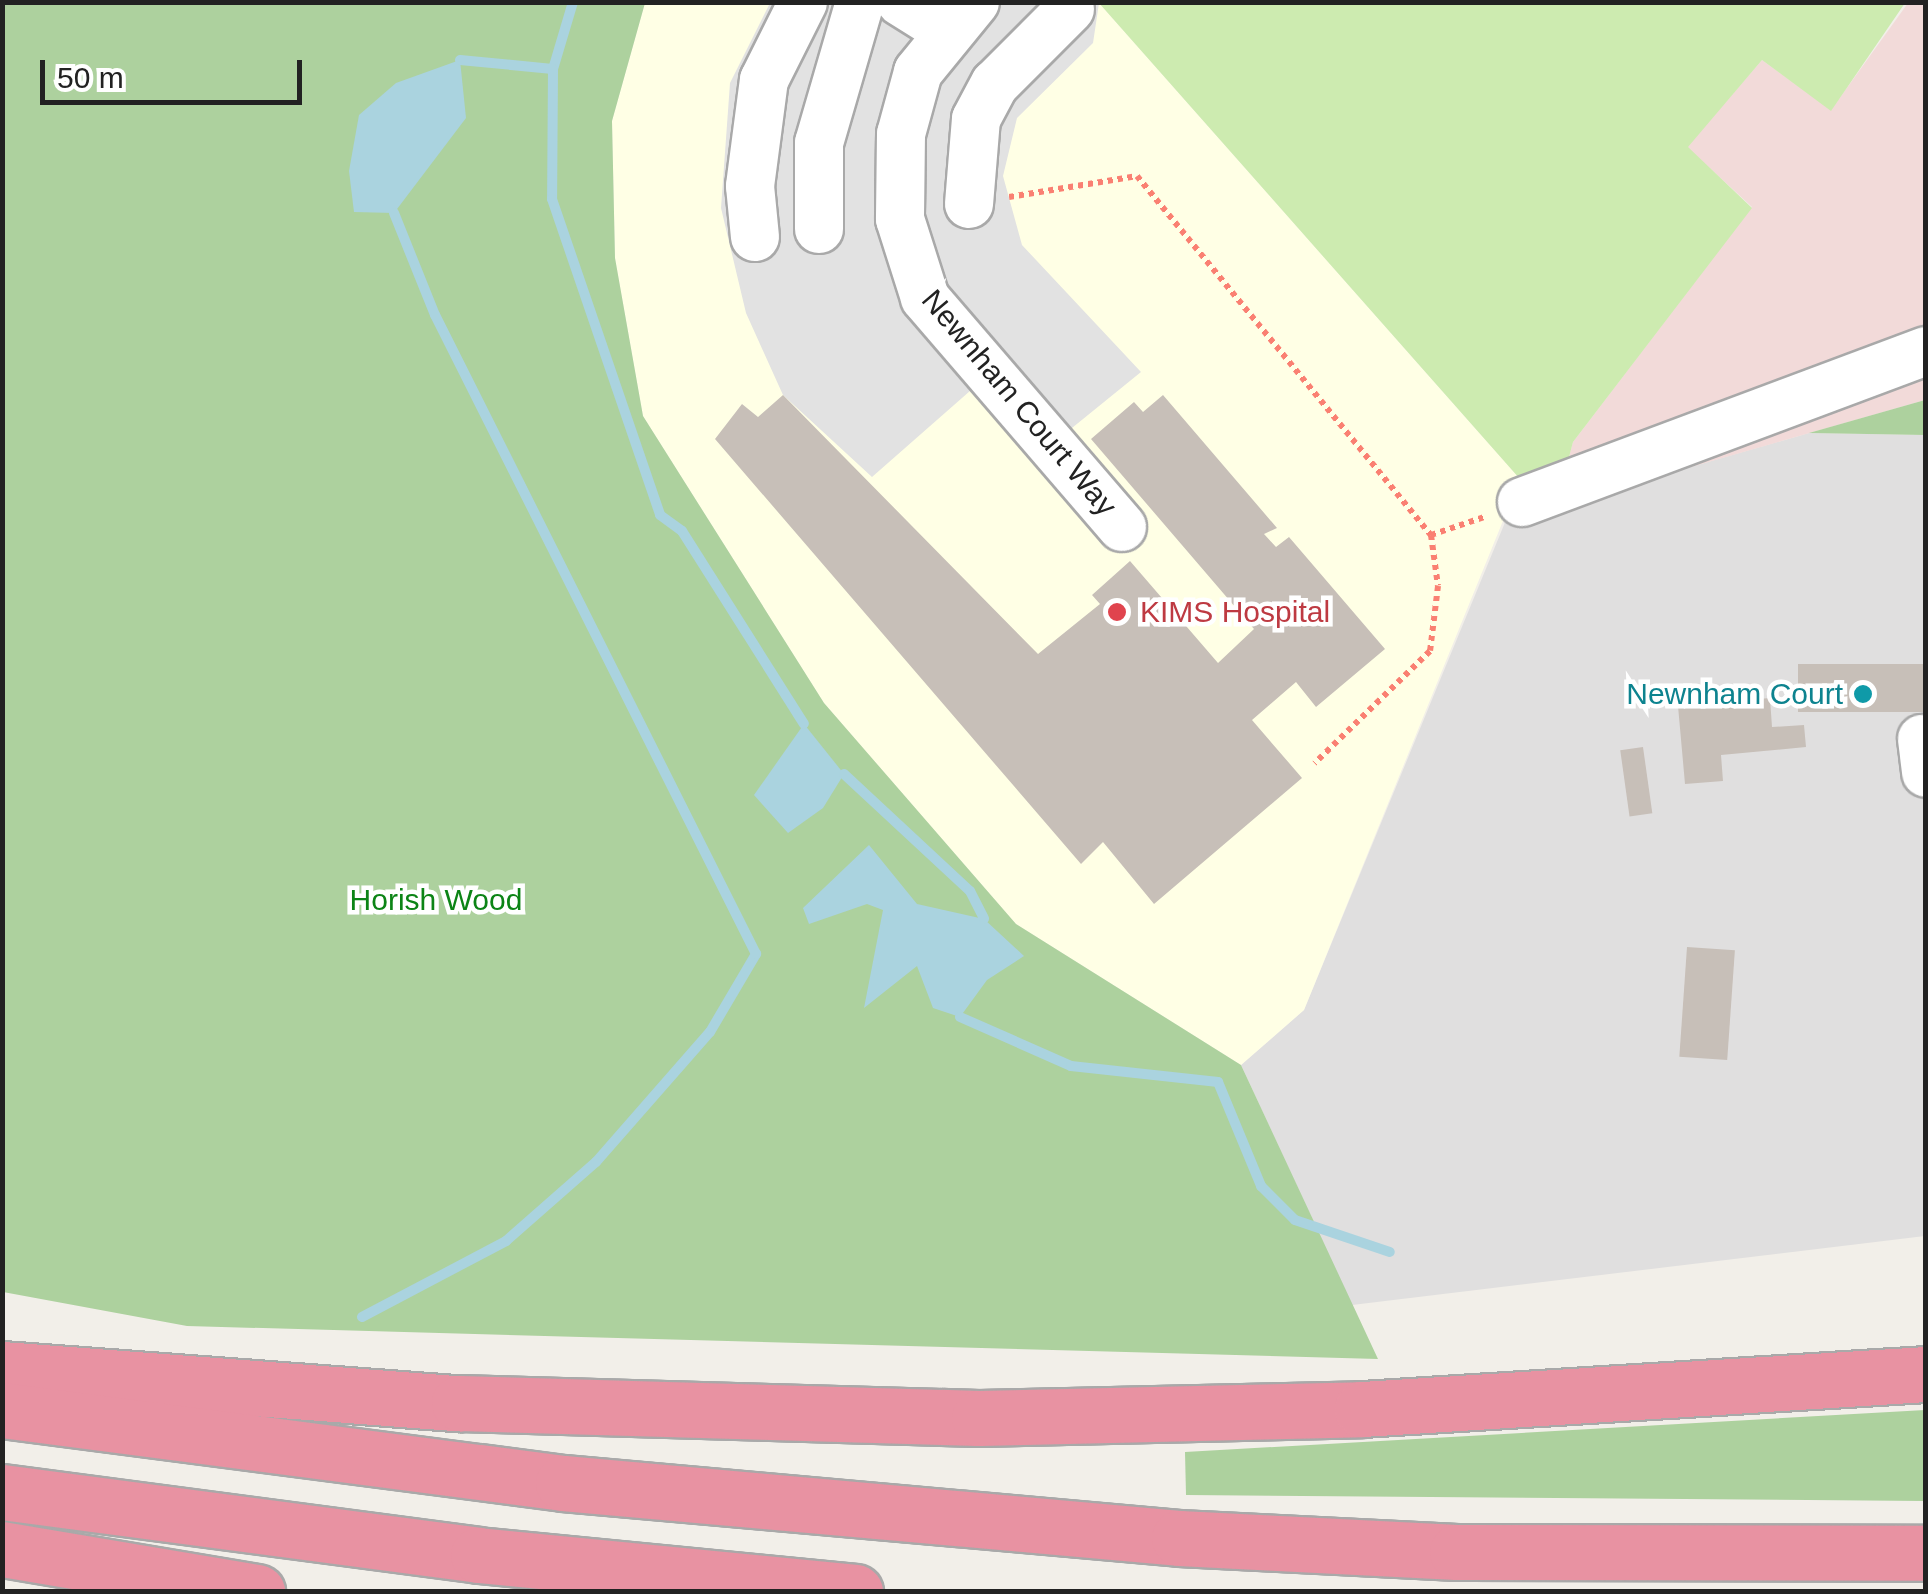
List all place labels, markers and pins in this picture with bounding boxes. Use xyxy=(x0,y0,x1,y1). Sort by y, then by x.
place label: KIMS Hospital xyxy=(1140,594,1330,630)
marker: KIMS Hospital xyxy=(1104,599,1130,625)
place label: Newnham Court xyxy=(1626,676,1843,712)
marker: Newnham Court xyxy=(1852,683,1874,705)

